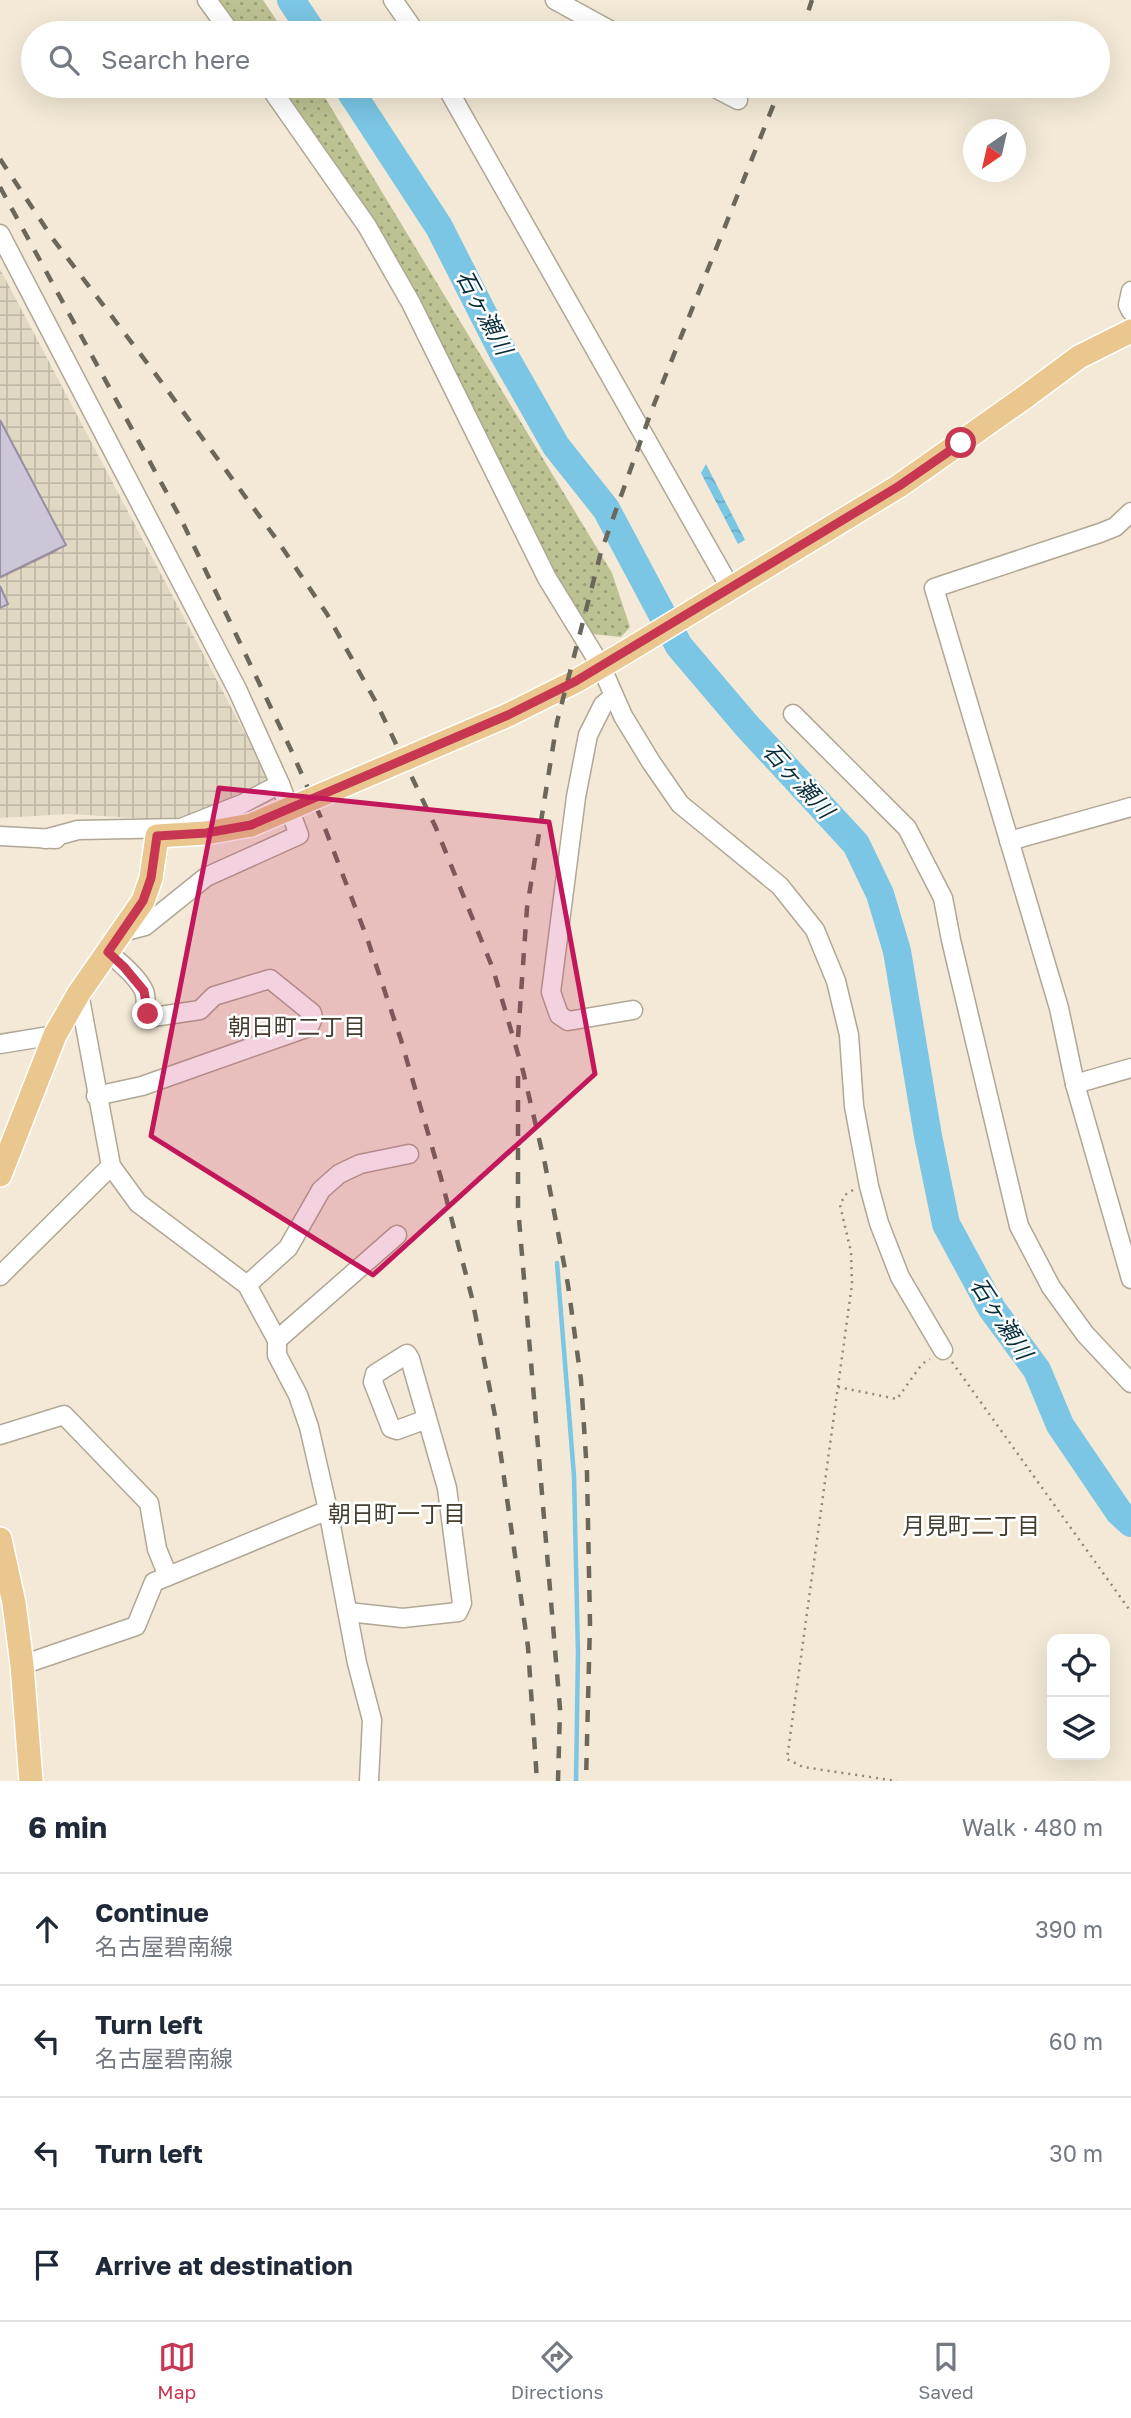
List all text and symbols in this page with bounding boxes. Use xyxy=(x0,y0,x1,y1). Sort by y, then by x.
search box xyxy=(21,21,1110,98)
icon: search xyxy=(45,41,83,79)
text: Search here xyxy=(101,44,250,75)
north arrow xyxy=(963,119,1026,182)
water label: 石ヶ瀬川 xyxy=(451,265,520,362)
route start xyxy=(945,427,976,458)
water label: 石ヶ瀬川 xyxy=(758,736,842,826)
route end xyxy=(132,998,163,1029)
district label: 朝日町二丁目 xyxy=(228,1012,366,1040)
water label: 石ヶ瀬川 xyxy=(965,1272,1040,1367)
district label: 朝日町一丁目 xyxy=(328,1499,466,1527)
district label: 月見町二丁目 xyxy=(902,1511,1040,1539)
map controls xyxy=(1047,1634,1110,1760)
button: locate xyxy=(1047,1634,1110,1697)
button: layers xyxy=(1047,1697,1110,1760)
text: 6 min xyxy=(28,1809,107,1845)
text: Walk · 480 m xyxy=(962,1813,1103,1841)
text: Continue xyxy=(95,1897,209,1928)
icon: ahead xyxy=(28,1910,66,1948)
text: 390 m xyxy=(1035,1915,1103,1943)
text: 名古屋碧南線 xyxy=(95,1932,233,1960)
text: Turn left xyxy=(95,2009,203,2040)
icon: left xyxy=(28,2022,66,2060)
text: 60 m xyxy=(1049,2027,1103,2055)
text: 名古屋碧南線 xyxy=(95,2044,233,2072)
icon: left xyxy=(28,2134,66,2172)
text: Turn left xyxy=(95,2138,203,2169)
text: 30 m xyxy=(1049,2139,1103,2167)
icon: arrive xyxy=(28,2246,66,2284)
text: Arrive at destination xyxy=(95,2250,353,2281)
tab: Map xyxy=(157,2338,196,2403)
tab: Directions xyxy=(511,2338,604,2403)
tab: Saved xyxy=(918,2338,974,2403)

